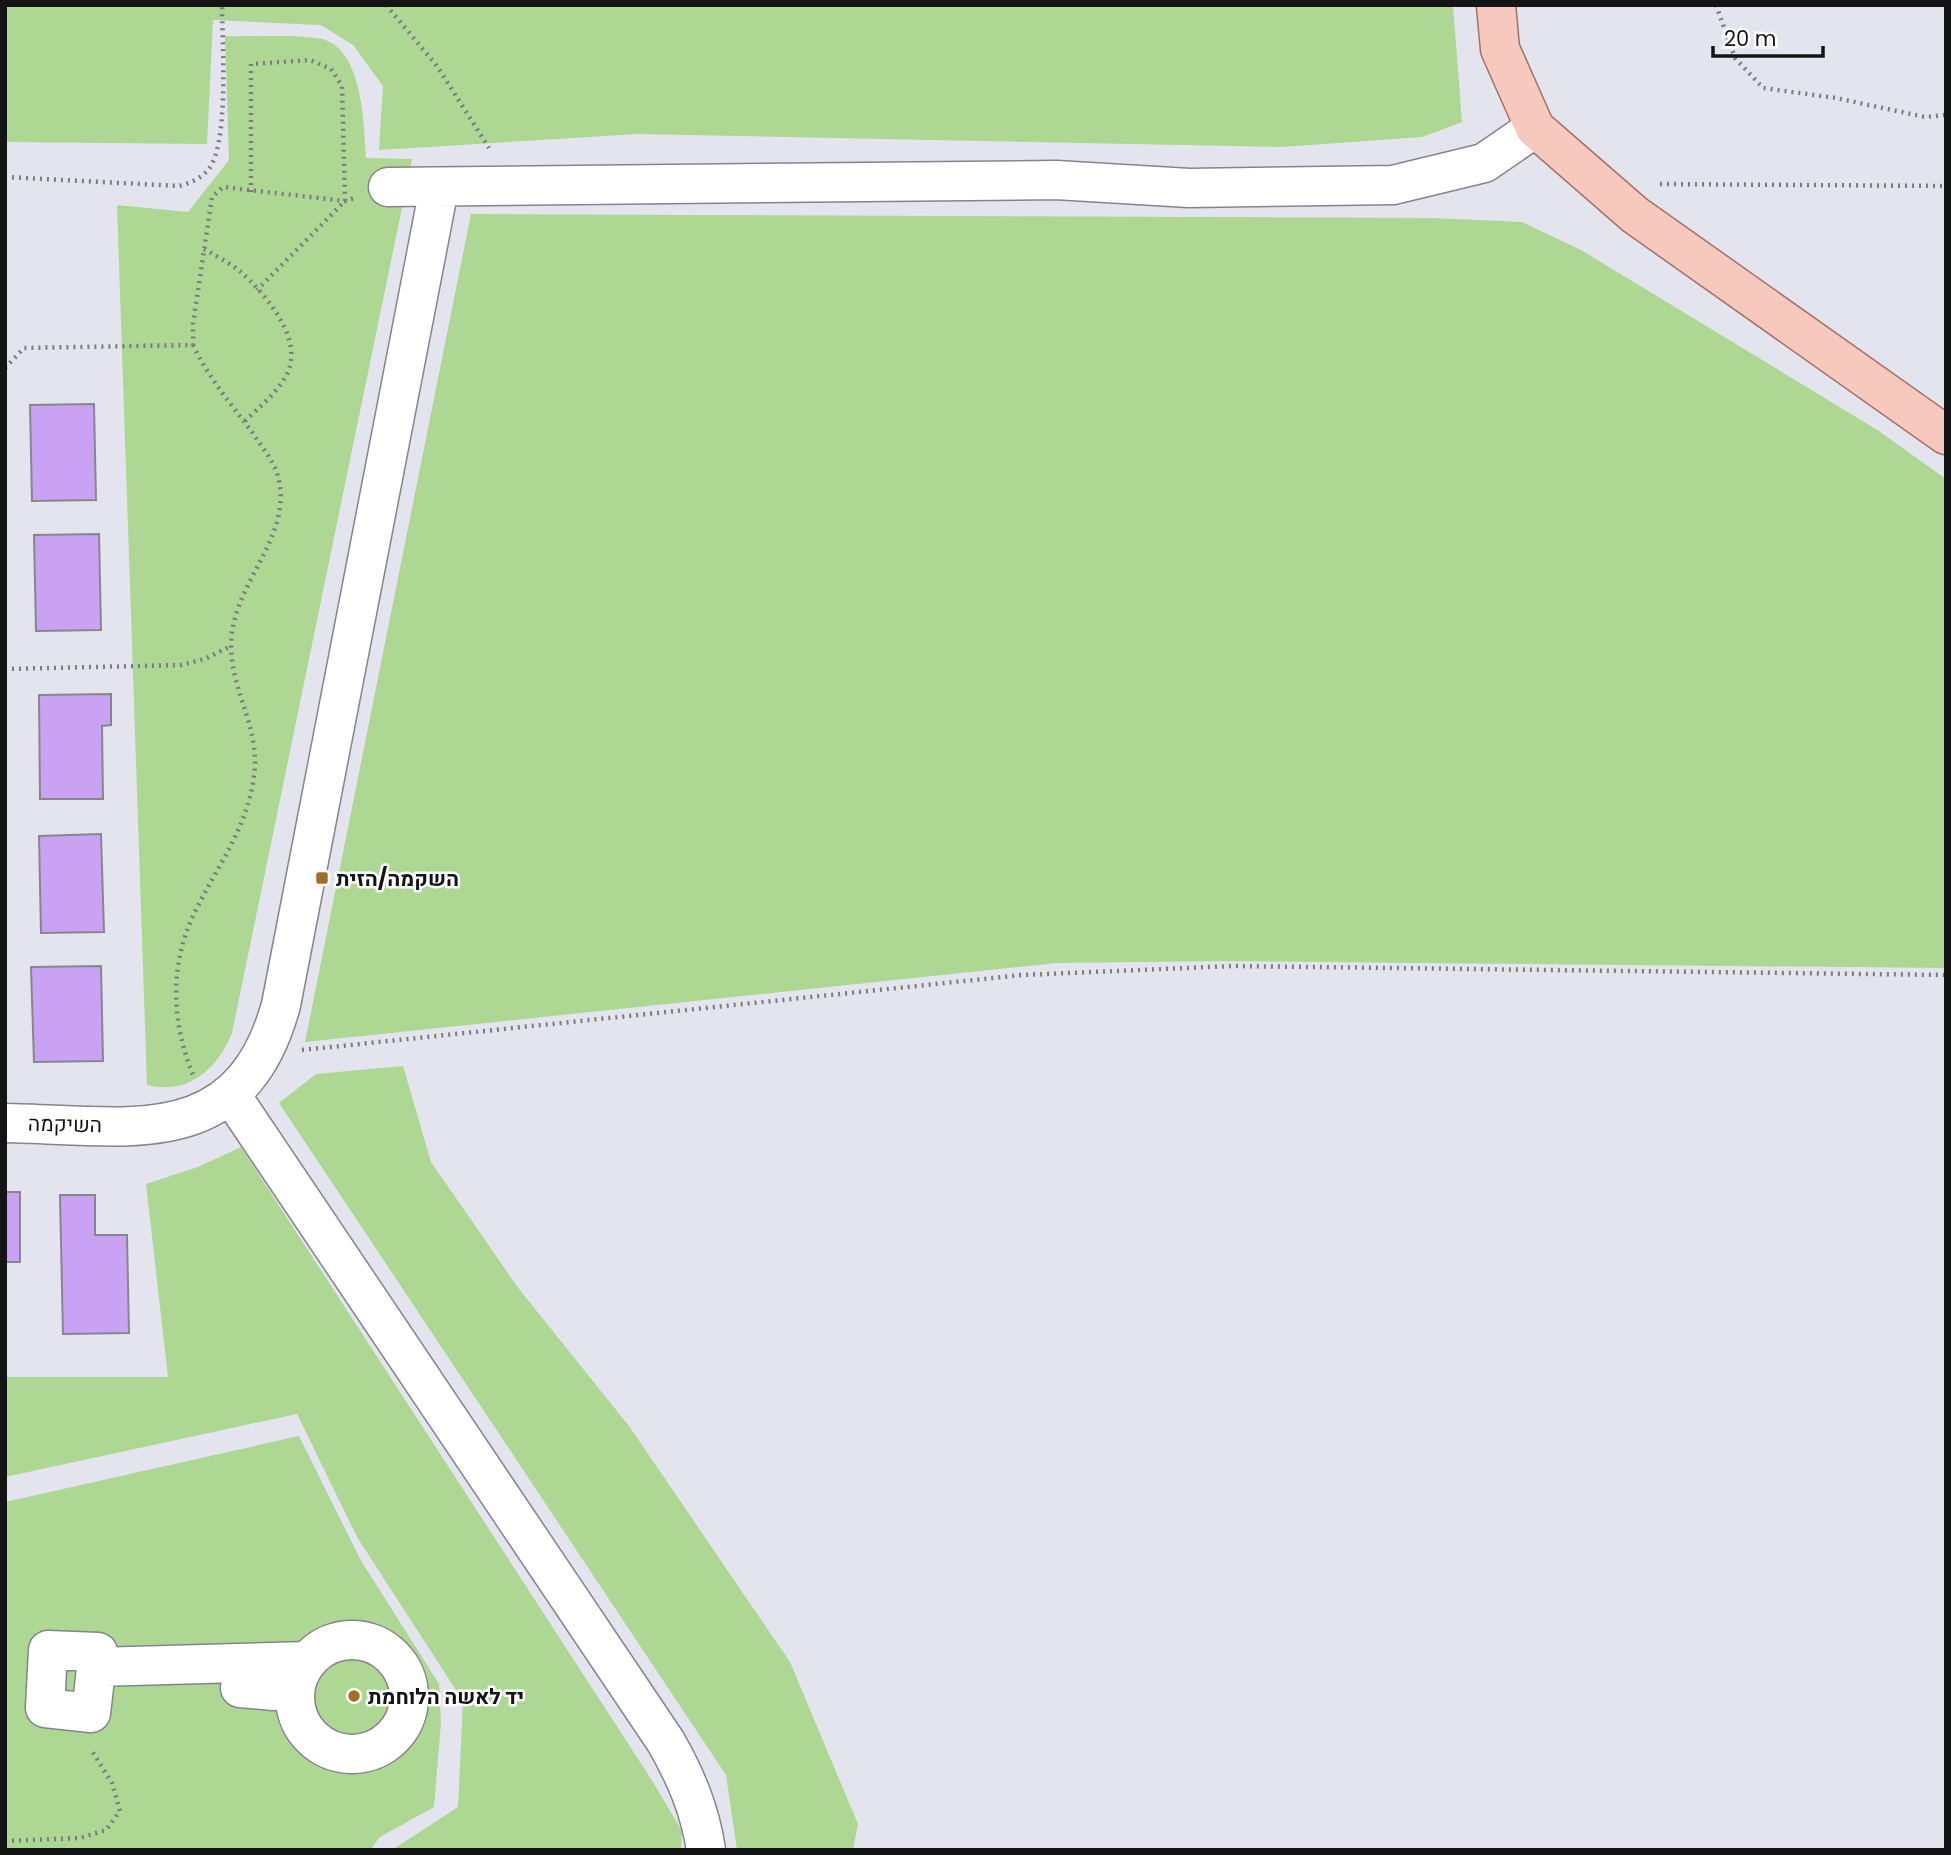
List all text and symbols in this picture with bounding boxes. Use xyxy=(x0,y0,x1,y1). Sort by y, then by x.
scale bar xyxy=(1713,14,1823,58)
text: 20 m xyxy=(1724,24,1777,53)
place label: השקמה/הזית xyxy=(336,864,459,893)
marker: השקמה/הזית xyxy=(314,870,330,886)
street label: השיקמה xyxy=(28,1109,102,1139)
place label: יד לאשה הלוחמת xyxy=(368,1682,524,1711)
marker: יד לאשה הלוחמת xyxy=(346,1688,362,1704)

